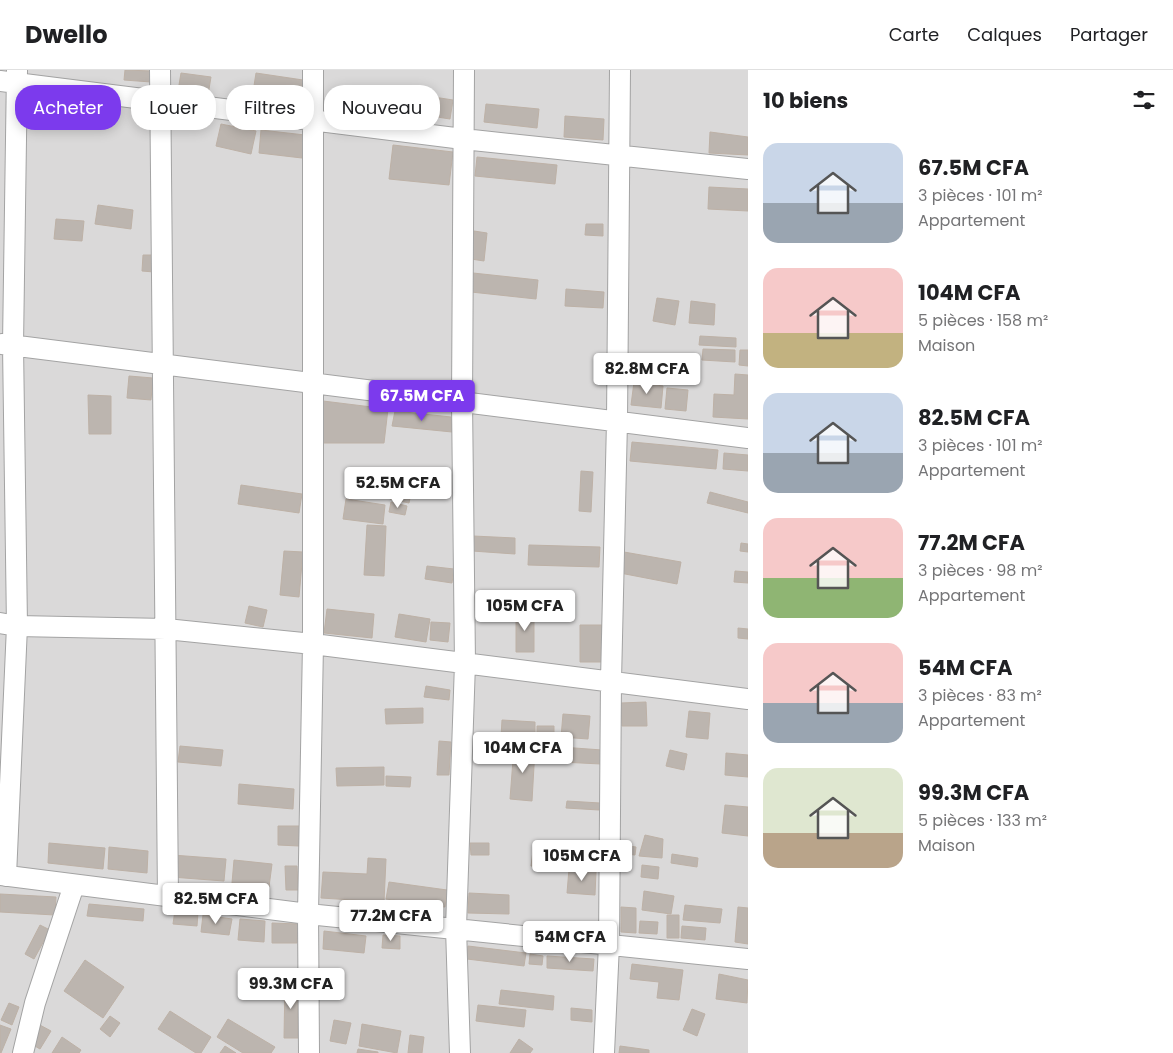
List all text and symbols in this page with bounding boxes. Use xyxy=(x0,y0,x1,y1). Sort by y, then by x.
text: Dwello xyxy=(25,18,107,51)
text: Carte xyxy=(889,22,939,47)
text: Calques xyxy=(967,22,1042,47)
text: Partager xyxy=(1070,22,1148,47)
chip: Acheter xyxy=(15,85,121,130)
chip: Louer xyxy=(131,85,216,130)
chip: Filtres xyxy=(226,85,314,130)
chip: Nouveau xyxy=(324,85,440,130)
text: 10 biens xyxy=(763,86,848,115)
icon: filters xyxy=(1130,86,1158,114)
text: 67.5M CFA xyxy=(918,153,1029,182)
icon: home xyxy=(803,163,863,223)
text: 3 pièces · 101 m² xyxy=(918,184,1043,207)
text: Appartement xyxy=(918,209,1025,232)
text: 104M CFA xyxy=(918,278,1021,307)
icon: home xyxy=(803,288,863,348)
text: 5 pièces · 158 m² xyxy=(918,309,1048,332)
text: Maison xyxy=(918,334,975,357)
pin: 82.8M CFA xyxy=(590,352,704,395)
text: 82.8M CFA xyxy=(604,357,690,380)
pin: 67.5M CFA xyxy=(365,380,479,422)
text: 67.5M CFA xyxy=(380,384,464,407)
text: 82.5M CFA xyxy=(918,403,1030,432)
icon: home xyxy=(803,413,863,473)
text: 3 pièces · 101 m² xyxy=(918,434,1043,457)
text: Appartement xyxy=(918,459,1025,482)
pin: 52.5M CFA xyxy=(341,466,455,509)
text: 52.5M CFA xyxy=(355,471,441,494)
text: 77.2M CFA xyxy=(918,528,1025,557)
icon: home xyxy=(803,538,863,598)
text: 3 pièces · 98 m² xyxy=(918,559,1043,582)
text: Appartement xyxy=(918,584,1025,607)
pin: 105M CFA xyxy=(473,590,577,632)
text: 105M CFA xyxy=(486,594,564,617)
text: 54M CFA xyxy=(918,653,1013,682)
icon: home xyxy=(803,663,863,723)
text: 3 pièces · 83 m² xyxy=(918,684,1042,707)
text: Appartement xyxy=(918,709,1025,732)
pin: 104M CFA xyxy=(471,732,575,774)
text: 104M CFA xyxy=(484,736,562,759)
text: 99.3M CFA xyxy=(918,778,1029,807)
icon: home xyxy=(803,788,863,848)
text: 5 pièces · 133 m² xyxy=(918,809,1047,832)
text: Maison xyxy=(918,834,975,857)
pin: 105M CFA xyxy=(530,840,634,882)
text: 105M CFA xyxy=(543,844,621,867)
pin: 82.5M CFA xyxy=(159,882,273,925)
text: 82.5M CFA xyxy=(173,887,259,910)
pin: 77.2M CFA xyxy=(334,900,448,942)
text: 77.2M CFA xyxy=(350,904,432,927)
pin: 54M CFA xyxy=(524,920,616,963)
text: 54M CFA xyxy=(534,925,606,948)
pin: 99.3M CFA xyxy=(234,968,348,1010)
text: 99.3M CFA xyxy=(249,972,333,995)

